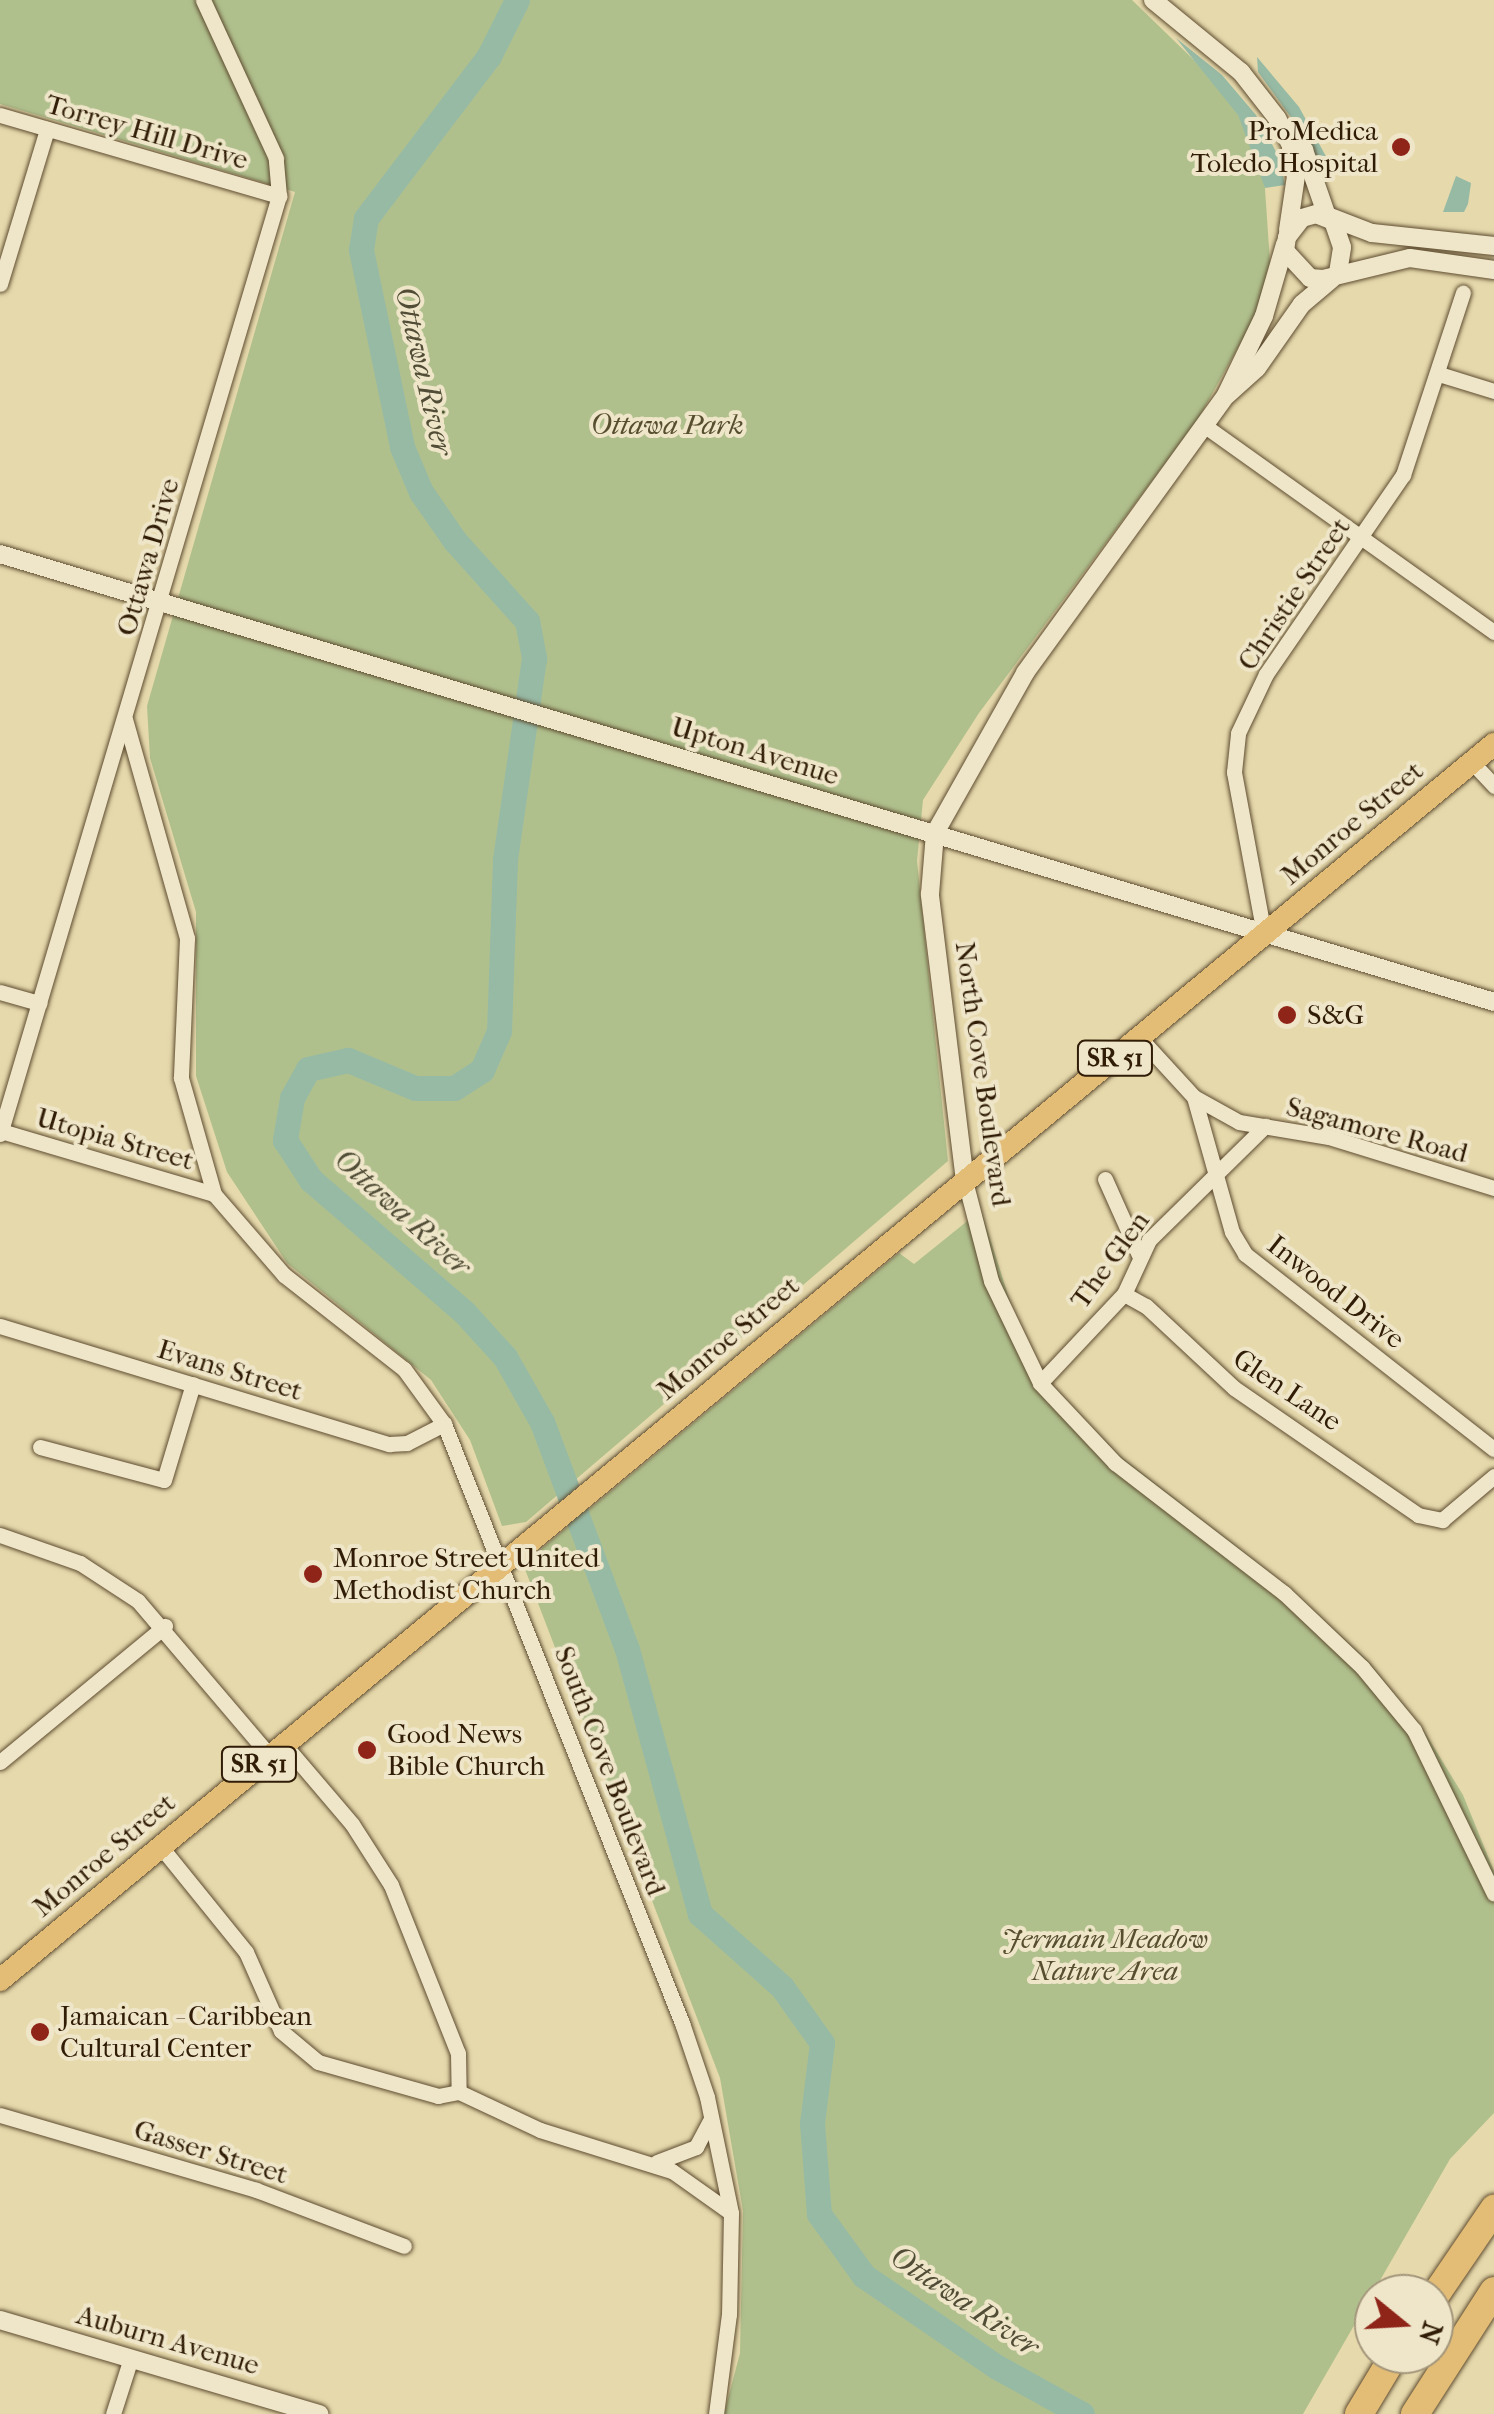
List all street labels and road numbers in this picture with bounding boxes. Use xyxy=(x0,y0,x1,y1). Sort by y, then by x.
street label: Torrey Hill Drive xyxy=(42,87,252,177)
street label: Ottawa Drive xyxy=(109,474,187,640)
street label: Christie Street xyxy=(1231,511,1357,677)
street label: Upton Avenue xyxy=(667,710,843,792)
street label: Monroe Street xyxy=(1274,754,1430,892)
street label: North Cove Boulevard xyxy=(948,939,1018,1209)
road number: SR 51 xyxy=(1075,1038,1155,1078)
street label: Sagamore Road xyxy=(1283,1090,1471,1170)
street label: Utopia Street xyxy=(32,1101,198,1177)
street label: The Glen xyxy=(1063,1205,1157,1315)
street label: Inwood Drive xyxy=(1261,1228,1411,1356)
street label: Monroe Street xyxy=(650,1269,806,1407)
street label: Evans Street xyxy=(153,1332,307,1408)
street label: Glen Lane xyxy=(1226,1342,1348,1438)
street label: South Cove Boulevard xyxy=(547,1642,673,1900)
road number: SR 51 xyxy=(219,1744,299,1784)
street label: Monroe Street xyxy=(26,1786,182,1924)
street label: Gasser Street xyxy=(130,2113,292,2191)
street label: Auburn Avenue xyxy=(73,2298,263,2382)

